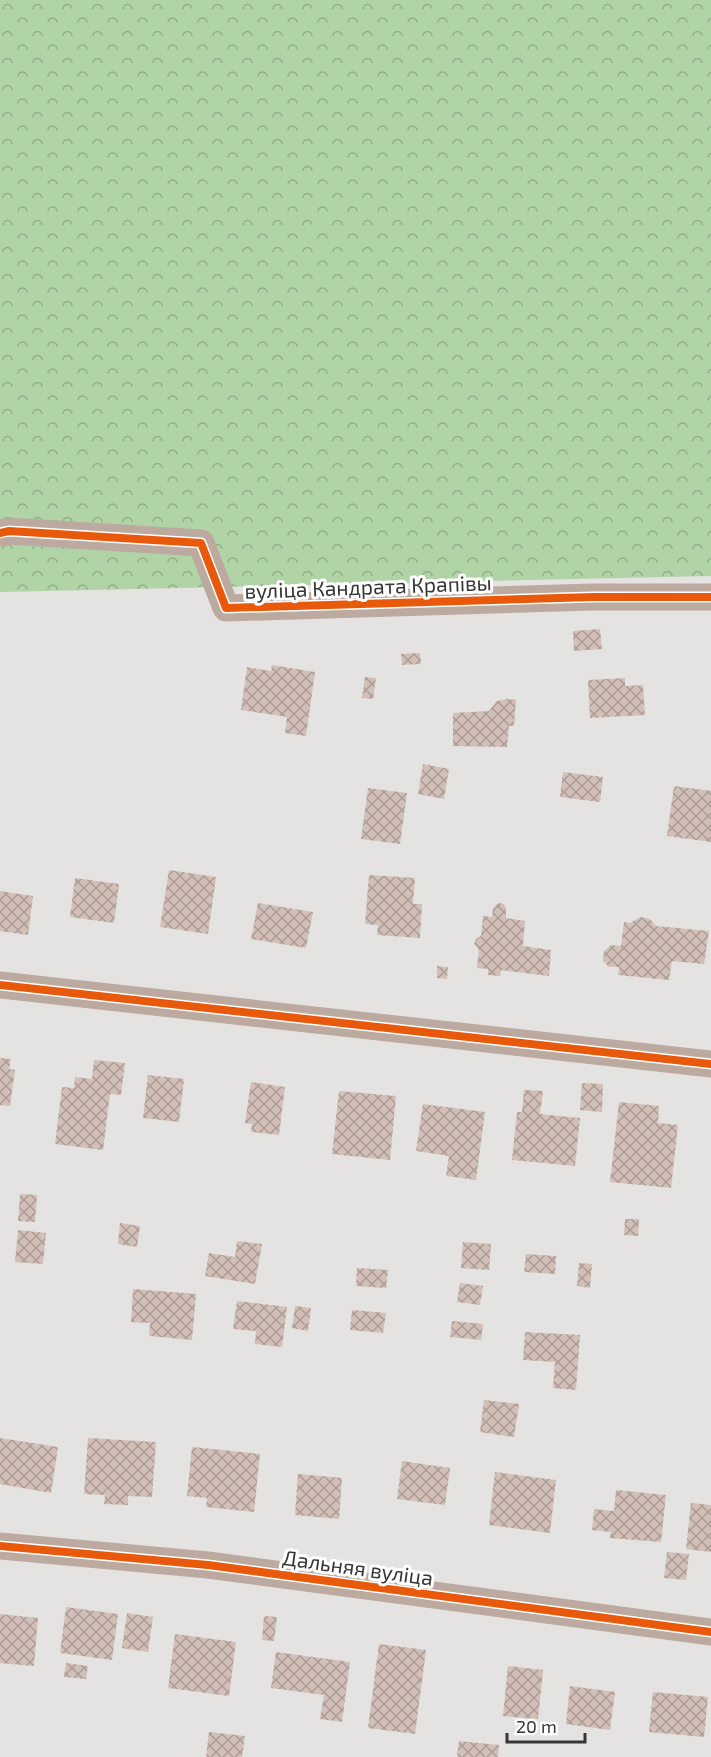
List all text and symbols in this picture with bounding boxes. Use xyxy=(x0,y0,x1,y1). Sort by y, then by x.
street label: вуліца Кандрата Крапівы xyxy=(244,569,492,604)
street label: Дальняя вуліца xyxy=(281,1544,435,1591)
scale bar xyxy=(507,1706,585,1744)
text: 20 m xyxy=(516,1715,557,1737)

